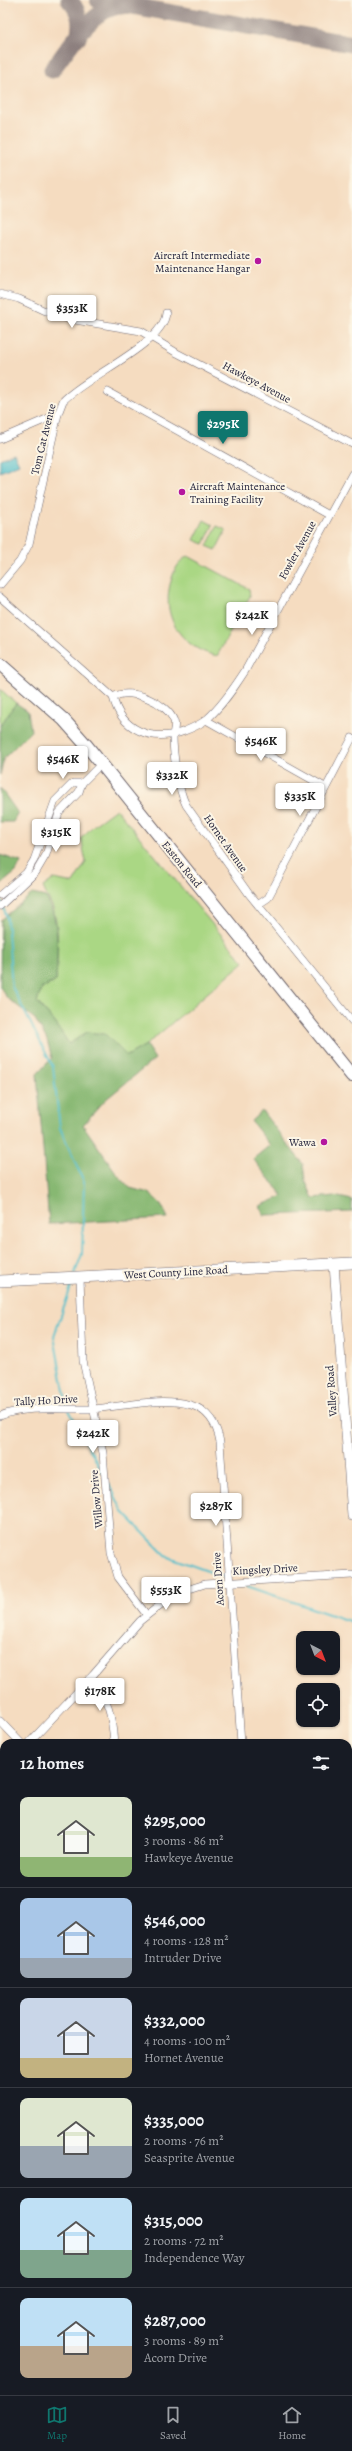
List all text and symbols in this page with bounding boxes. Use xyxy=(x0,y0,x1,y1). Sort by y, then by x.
place label: Aircraft Intermediate Maintenance Hangar xyxy=(153,248,250,276)
marker: Aircraft Intermediate Maintenance Hangar xyxy=(253,256,263,266)
pin: $353K xyxy=(44,295,100,329)
text: $353K xyxy=(56,299,88,316)
street label: Hawkeye Avenue xyxy=(220,358,294,407)
street label: Tom Cat Avenue xyxy=(27,402,60,476)
pin: $295K xyxy=(195,411,251,445)
text: $295K xyxy=(207,415,239,432)
place label: Aircraft Maintenance Training Facility xyxy=(189,479,285,507)
marker: Aircraft Maintenance Training Facility xyxy=(177,487,187,497)
street label: Fowler Avenue xyxy=(275,518,320,582)
pin: $242K xyxy=(224,602,280,636)
text: $242K xyxy=(235,606,269,623)
pin: $546K xyxy=(233,728,289,762)
text: $546K xyxy=(245,732,277,749)
pin: $546K xyxy=(35,746,91,780)
text: $546K xyxy=(47,750,79,767)
pin: $332K xyxy=(144,762,200,796)
text: $332K xyxy=(156,766,188,783)
pin: $335K xyxy=(272,783,328,817)
text: $335K xyxy=(284,787,316,804)
street label: Hornet Avenue xyxy=(200,811,251,875)
pin: $315K xyxy=(28,819,84,853)
text: $315K xyxy=(41,823,71,840)
street label: Easton Road xyxy=(158,838,205,891)
place label: Wawa xyxy=(288,1135,317,1150)
marker: Wawa xyxy=(319,1137,329,1147)
street label: West County Line Road xyxy=(123,1262,229,1283)
street label: Valley Road xyxy=(322,1365,341,1418)
street label: Tally Ho Drive xyxy=(14,1391,78,1410)
pin: $242K xyxy=(65,1420,121,1454)
text: $242K xyxy=(76,1424,110,1441)
street label: Willow Drive xyxy=(86,1469,107,1530)
pin: $287K xyxy=(188,1493,244,1527)
text: $287K xyxy=(200,1497,232,1514)
street label: Acorn Drive xyxy=(209,1552,228,1607)
street label: Kingsley Drive xyxy=(232,1560,298,1579)
pin: $553K xyxy=(138,1577,194,1611)
text: $553K xyxy=(150,1581,182,1598)
north arrow xyxy=(296,1631,340,1675)
map controls xyxy=(296,1631,340,1727)
pin: $178K xyxy=(72,1678,128,1712)
text: $178K xyxy=(84,1682,116,1699)
button: locate xyxy=(296,1683,340,1727)
text: 12 homes xyxy=(20,1752,84,1775)
icon: filters xyxy=(310,1752,332,1774)
text: $295,000 xyxy=(144,1809,206,1832)
icon: home xyxy=(52,1813,100,1861)
text: 3 rooms · 86 m² xyxy=(144,1832,224,1849)
text: Hawkeye Avenue xyxy=(144,1849,233,1866)
text: $546,000 xyxy=(144,1909,205,1932)
icon: home xyxy=(52,1914,100,1962)
text: 4 rooms · 128 m² xyxy=(144,1932,229,1949)
text: Intruder Drive xyxy=(144,1949,222,1966)
text: $332,000 xyxy=(144,2009,205,2032)
icon: home xyxy=(52,2014,100,2062)
text: 4 rooms · 100 m² xyxy=(144,2032,230,2049)
text: Hornet Avenue xyxy=(144,2049,224,2066)
text: $335,000 xyxy=(144,2109,204,2132)
icon: home xyxy=(52,2114,100,2162)
text: 2 rooms · 76 m² xyxy=(144,2132,223,2149)
text: Seasprite Avenue xyxy=(144,2149,235,2166)
text: $315,000 xyxy=(144,2209,203,2232)
icon: home xyxy=(52,2214,100,2262)
text: 2 rooms · 72 m² xyxy=(144,2232,224,2249)
text: Independence Way xyxy=(144,2249,245,2266)
text: $287,000 xyxy=(144,2309,206,2332)
icon: home xyxy=(52,2314,100,2362)
text: 3 rooms · 89 m² xyxy=(144,2332,223,2349)
text: Acorn Drive xyxy=(144,2349,207,2366)
tab: Map xyxy=(46,2404,68,2443)
tab: Saved xyxy=(160,2404,186,2443)
tab: Home xyxy=(278,2404,306,2443)

